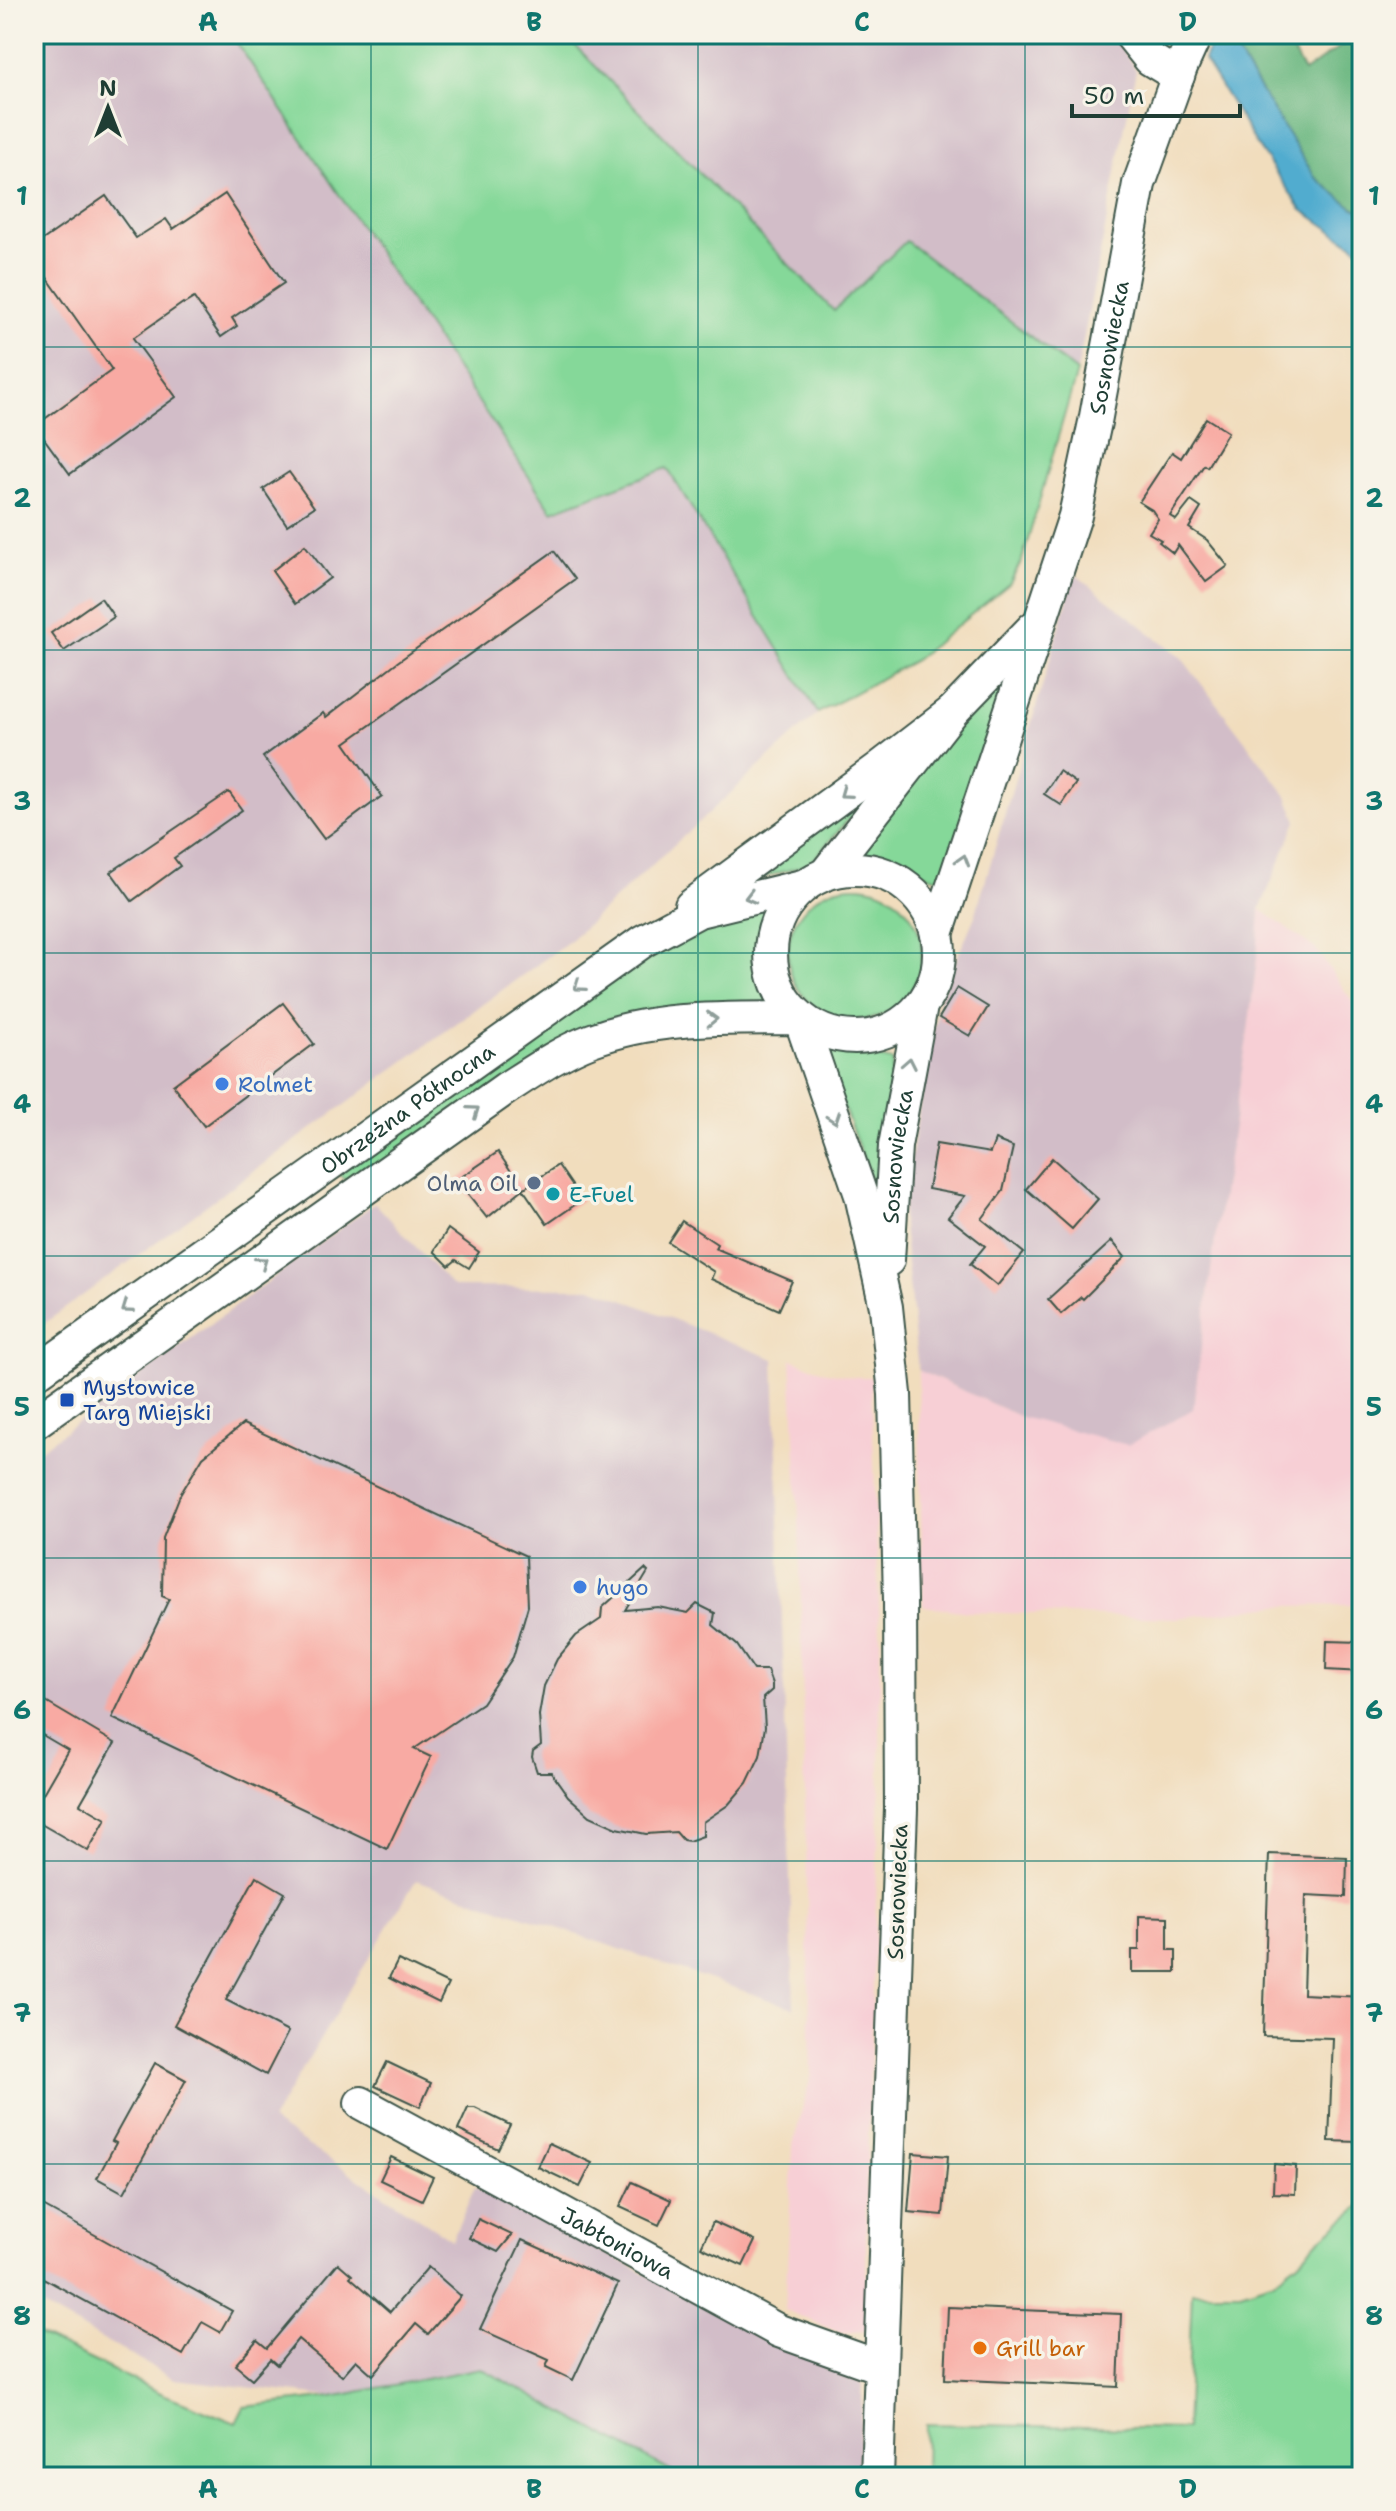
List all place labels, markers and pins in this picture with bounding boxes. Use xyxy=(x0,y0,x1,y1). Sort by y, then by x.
place label: Rolmet xyxy=(238,1070,313,1099)
marker: Rolmet xyxy=(213,1075,231,1093)
place label: Olma Oil xyxy=(427,1169,518,1198)
marker: Olma Oil xyxy=(525,1174,543,1192)
place label: E-Fuel xyxy=(569,1180,634,1209)
marker: E-Fuel xyxy=(544,1185,562,1203)
place label: Mysłowice Targ Miejski xyxy=(83,1373,211,1427)
marker: Mysłowice Targ Miejski xyxy=(58,1391,76,1409)
place label: hugo xyxy=(596,1573,649,1602)
marker: hugo xyxy=(571,1578,589,1596)
place label: Grill bar xyxy=(996,2334,1086,2363)
marker: Grill bar xyxy=(971,2339,989,2357)

